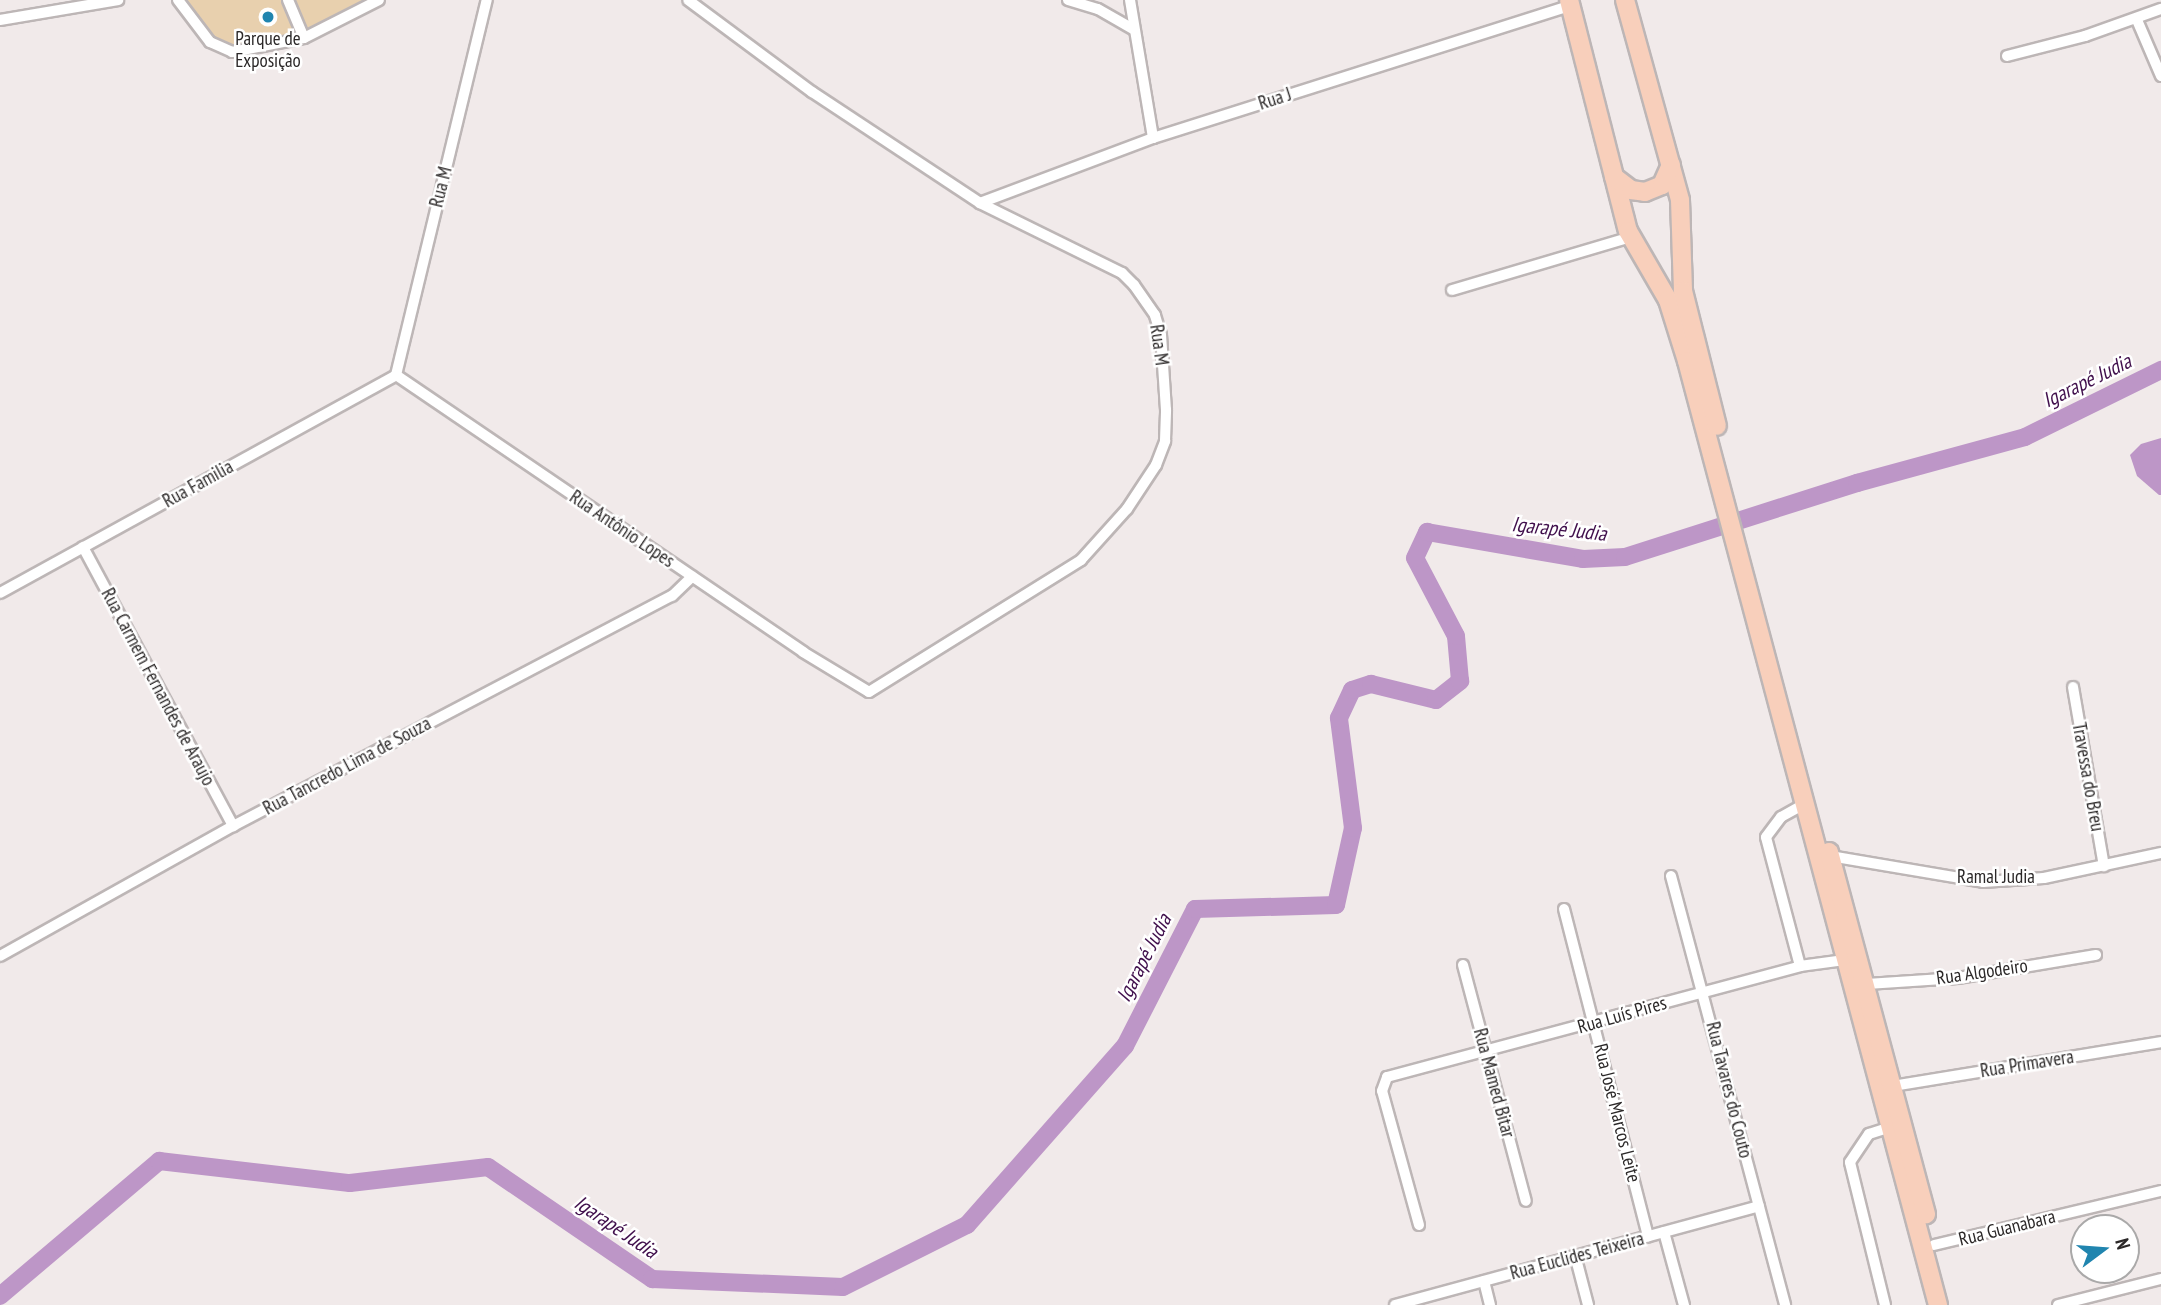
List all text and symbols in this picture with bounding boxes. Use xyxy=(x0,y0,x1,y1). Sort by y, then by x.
marker: Parque de Exposição xyxy=(260,9,276,25)
place label: Parque de Exposição xyxy=(235,28,301,72)
street label: Rua J xyxy=(1256,83,1294,115)
street label: Rua M xyxy=(425,164,457,210)
street label: Rua M xyxy=(1145,323,1173,367)
water label: Igarapé Judia xyxy=(2039,349,2135,413)
street label: Rua Familia xyxy=(159,455,237,513)
street label: Rua Antônio Lopes xyxy=(565,485,679,573)
water label: Igarapé Judia xyxy=(1510,512,1608,546)
street label: Rua Carmem Fernandes de Araujo xyxy=(96,584,220,790)
street label: Rua Tancredo Lima de Souza xyxy=(259,712,435,820)
street label: Travessa do Breu xyxy=(2067,721,2109,833)
street label: Ramal Judia xyxy=(1957,866,2035,888)
water label: Igarapé Judia xyxy=(1111,910,1177,1006)
street label: Rua Algodeiro xyxy=(1935,954,2029,990)
street label: Rua Luís Pires xyxy=(1575,991,1669,1039)
street label: Rua Tavares do Couto xyxy=(1701,1019,1757,1161)
street label: Rua Mamed Bitar xyxy=(1468,1026,1520,1140)
street label: Rua José Marcos Leite xyxy=(1589,1041,1645,1185)
street label: Rua Primavera xyxy=(1979,1045,2075,1083)
water label: Igarapé Judia xyxy=(570,1190,662,1264)
street label: Rua Guanabara xyxy=(1956,1205,2058,1251)
north arrow xyxy=(2070,1214,2140,1284)
street label: Rua Euclides Teixeira xyxy=(1507,1227,1647,1285)
text: N xyxy=(2110,1236,2136,1252)

